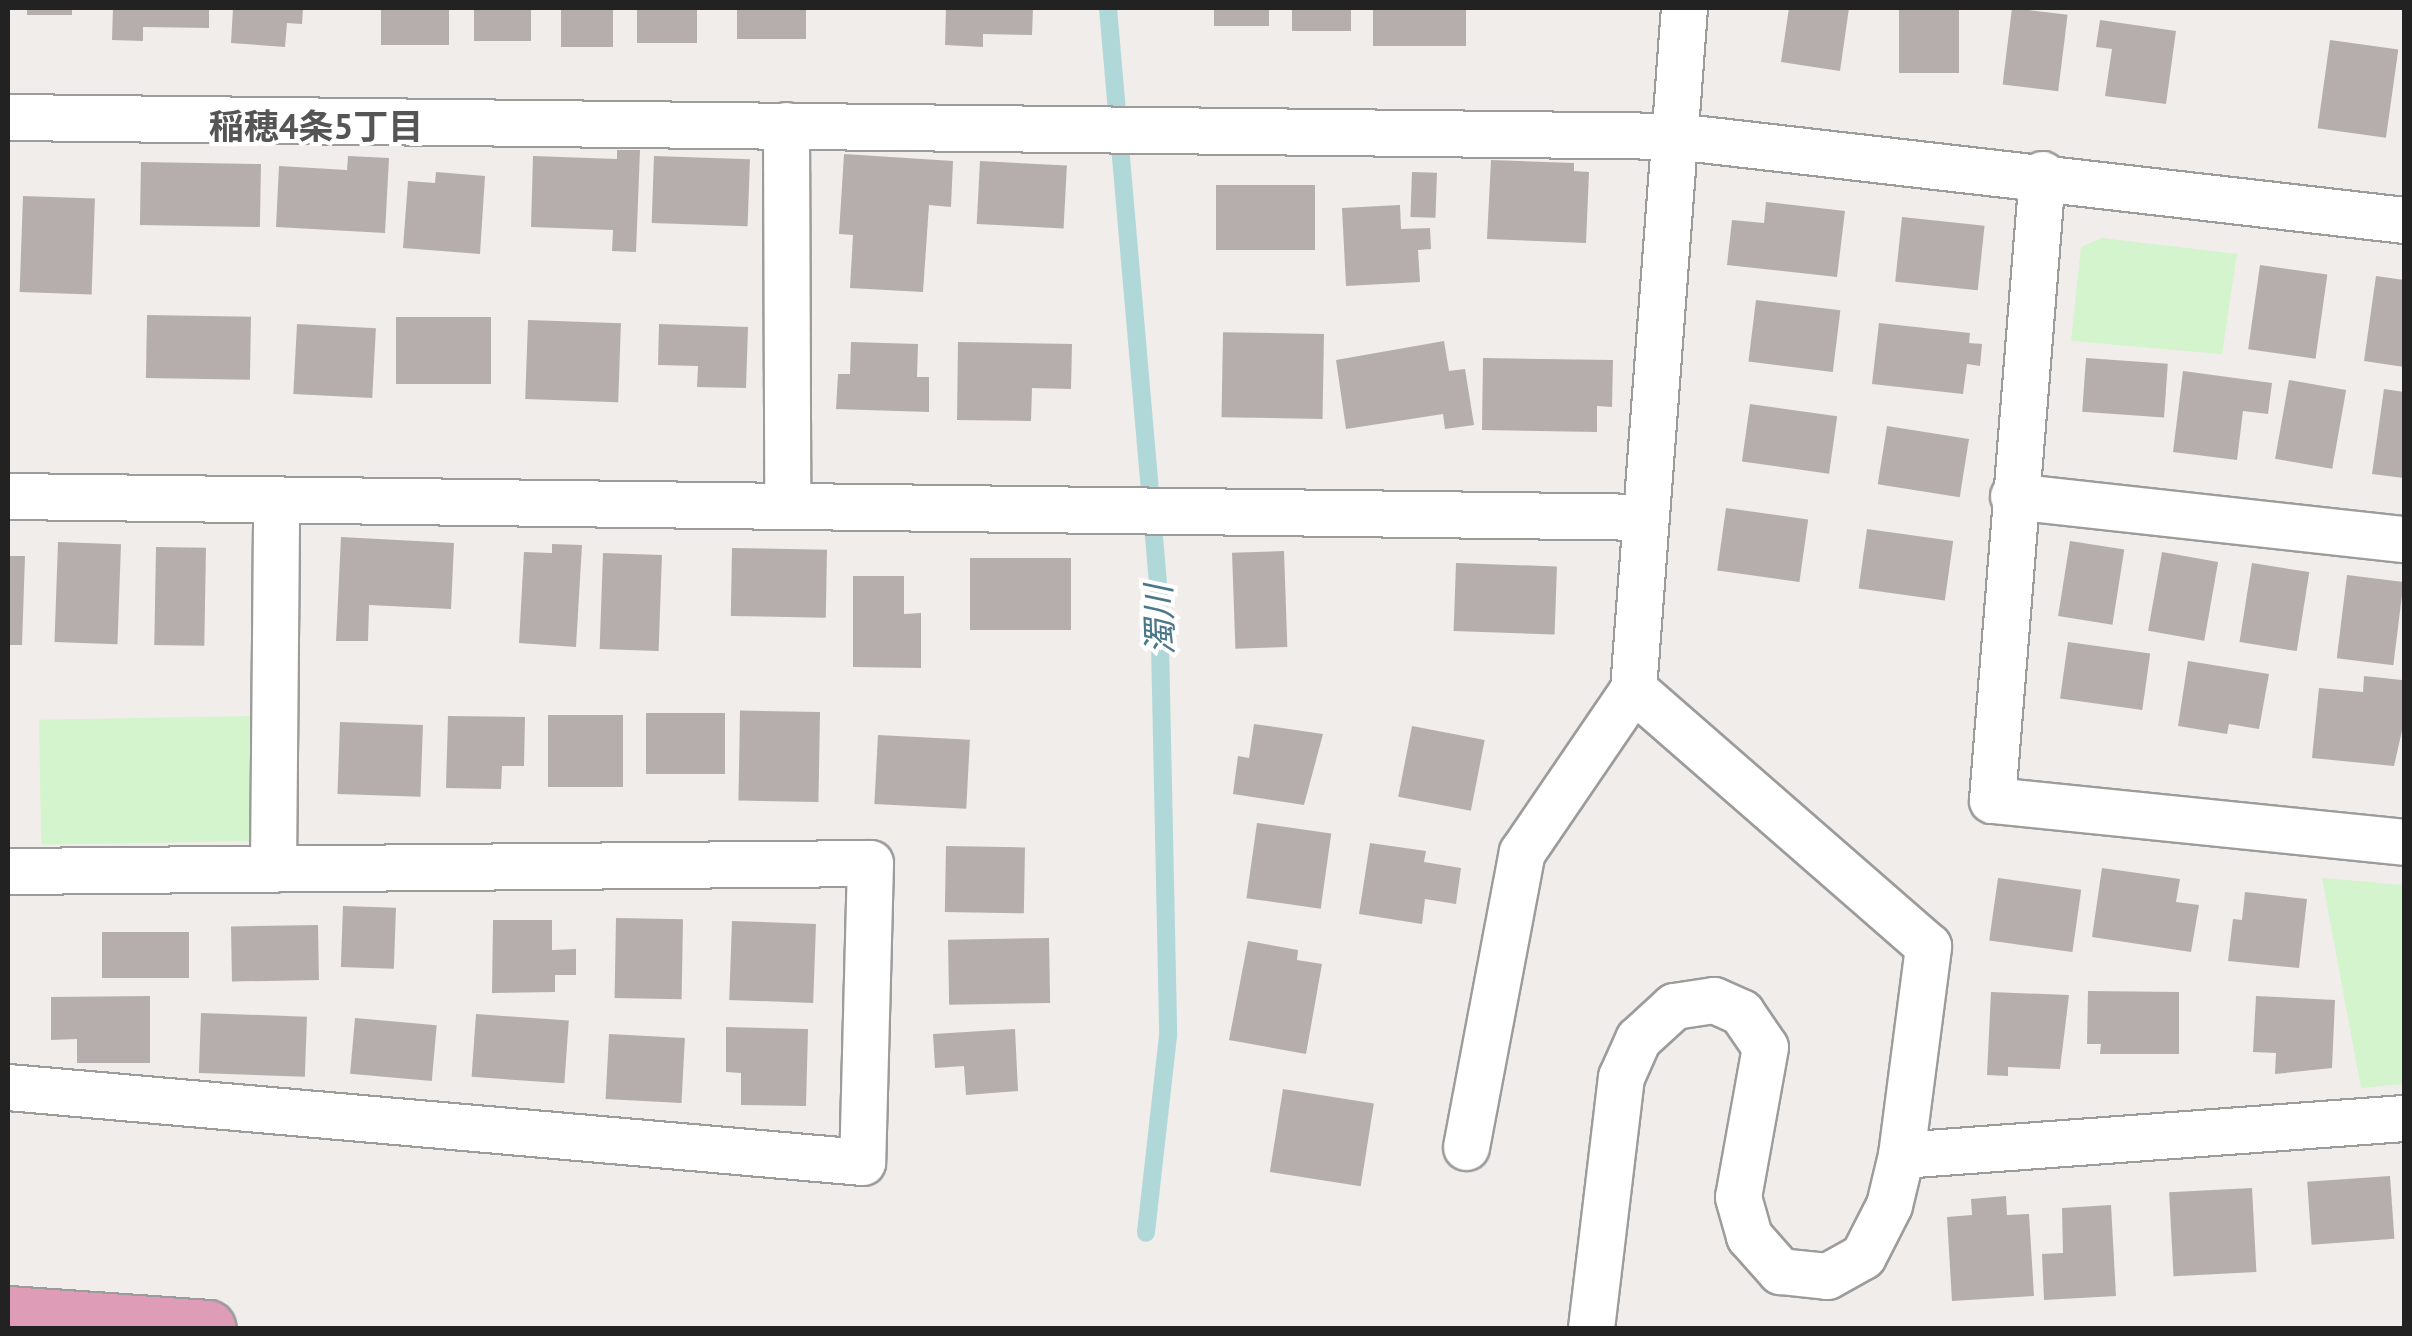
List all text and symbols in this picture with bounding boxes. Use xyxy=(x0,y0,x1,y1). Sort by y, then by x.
district label: 稲穂4条5丁目 xyxy=(209,105,423,147)
water label: 濁川 xyxy=(1137,584,1181,656)

